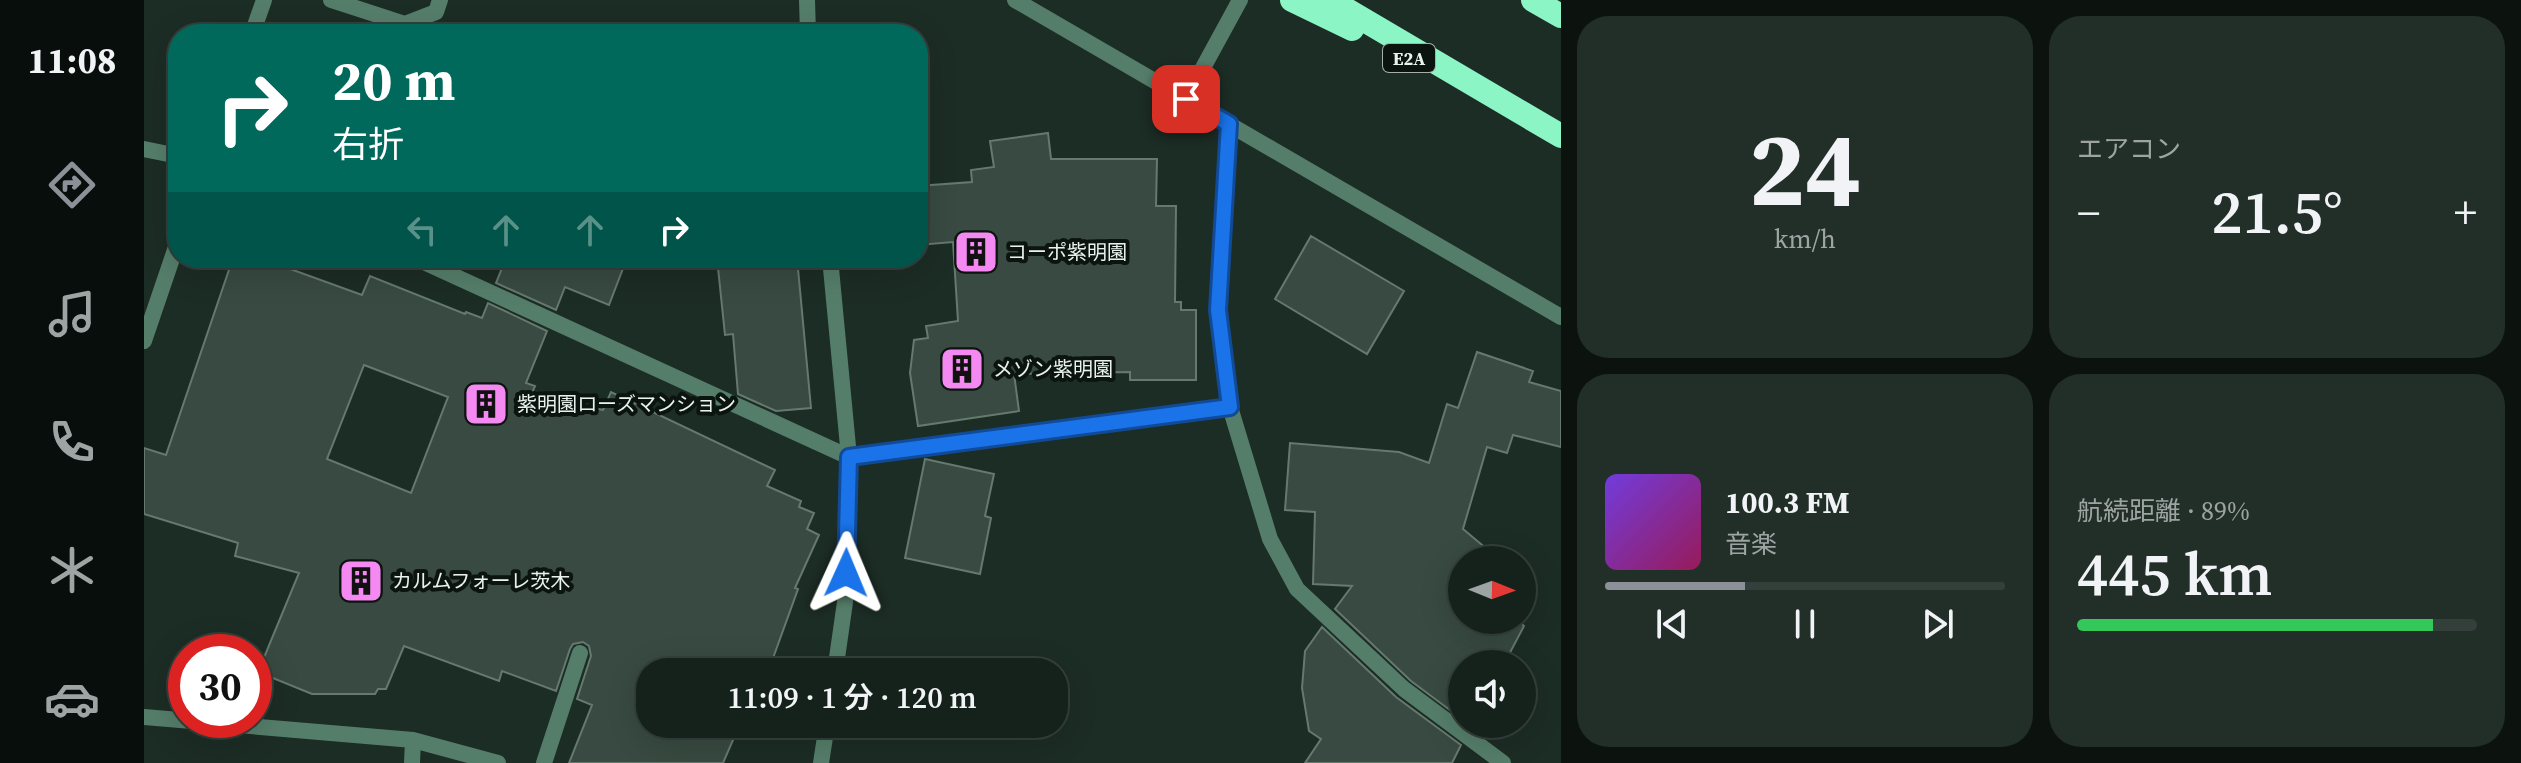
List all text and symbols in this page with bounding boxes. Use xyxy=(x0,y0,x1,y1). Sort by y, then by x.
text: 11:08 xyxy=(28,36,116,85)
text: 20 m xyxy=(332,42,455,119)
road number: E2A xyxy=(1383,44,1435,72)
icon: right xyxy=(200,56,304,160)
pin xyxy=(1152,65,1220,133)
icon: arrive xyxy=(1164,77,1208,121)
text: 24 xyxy=(1749,97,1861,240)
text: 右折 xyxy=(332,120,404,169)
text: エアコン xyxy=(2077,131,2181,167)
icon: directions xyxy=(44,157,100,213)
text: 21.5° xyxy=(2211,171,2343,253)
text: − xyxy=(2077,182,2100,243)
text: + xyxy=(2454,182,2477,243)
icon: left xyxy=(400,208,444,252)
icon: ahead xyxy=(484,208,528,252)
icon: ahead xyxy=(568,208,612,252)
icon: right xyxy=(652,208,696,252)
text: km/h xyxy=(1774,221,1836,257)
building icon: コーポ紫明園 xyxy=(952,228,1000,276)
place label: コーポ紫明園 xyxy=(1007,238,1127,266)
icon: music xyxy=(44,286,100,342)
building icon: メゾン紫明園 xyxy=(938,345,986,393)
place label: メゾン紫明園 xyxy=(993,355,1113,383)
building icon: 紫明園ローズマンション xyxy=(462,380,510,428)
place label: 紫明園ローズマンション xyxy=(517,390,736,418)
icon: phone xyxy=(44,414,100,470)
text: 100.3 FM xyxy=(1725,482,1850,523)
text: 航続距離 · 89% xyxy=(2077,493,2250,529)
text: 音楽 xyxy=(1725,526,1777,562)
position arrow xyxy=(804,531,888,615)
text: 445 km xyxy=(2077,533,2273,615)
icon: climate xyxy=(44,542,100,598)
north arrow xyxy=(1448,546,1536,634)
map controls xyxy=(1448,546,1536,738)
building icon: カルムフォーレ茨木 xyxy=(337,557,385,605)
place label: カルムフォーレ茨木 xyxy=(392,567,570,595)
icon: previous xyxy=(1650,602,1694,646)
icon: pause xyxy=(1783,602,1827,646)
icon: next xyxy=(1916,602,1960,646)
speed limit sign: 30 xyxy=(168,634,272,738)
button: sound xyxy=(1448,650,1536,738)
icon: car xyxy=(44,671,100,727)
text: 11:09 · 1 分 · 120 m xyxy=(727,677,977,718)

